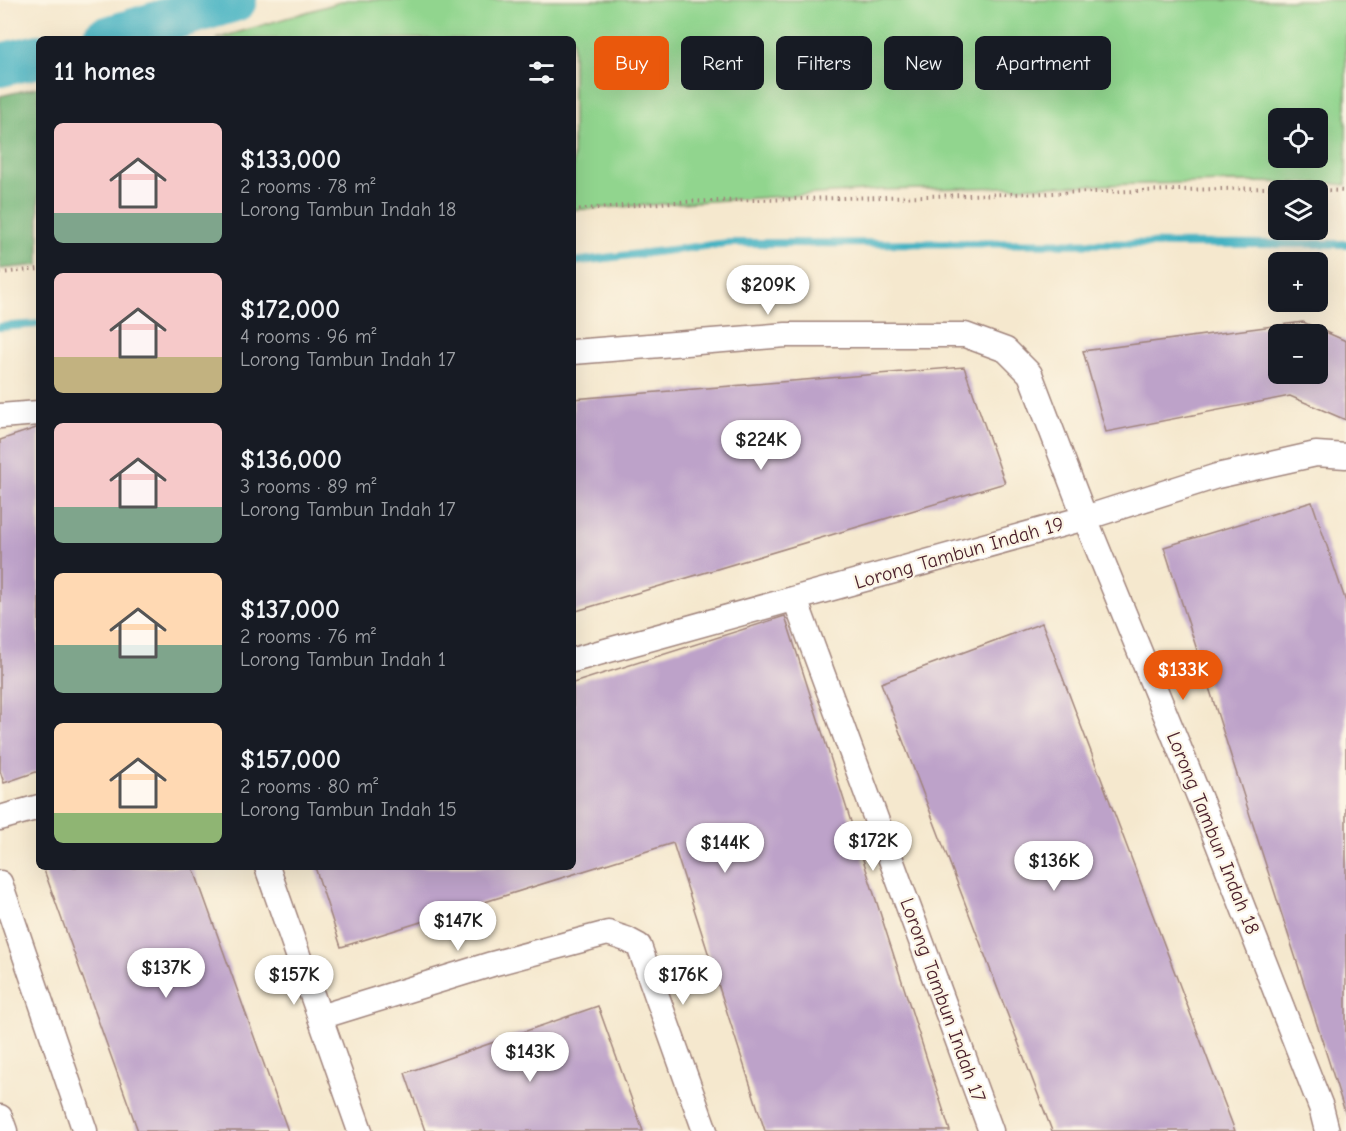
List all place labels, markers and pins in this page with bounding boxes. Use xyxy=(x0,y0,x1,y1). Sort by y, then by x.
pin: $209K xyxy=(726,265,810,316)
pin: $224K xyxy=(719,420,803,471)
pin: $133K xyxy=(1141,650,1225,701)
pin: $172K xyxy=(831,821,915,872)
pin: $144K xyxy=(683,823,767,874)
pin: $136K xyxy=(1012,841,1096,892)
pin: $147K xyxy=(416,901,500,952)
pin: $137K xyxy=(124,948,208,999)
pin: $157K xyxy=(252,955,336,1006)
pin: $176K xyxy=(641,955,725,1006)
pin: $143K xyxy=(488,1032,572,1083)

